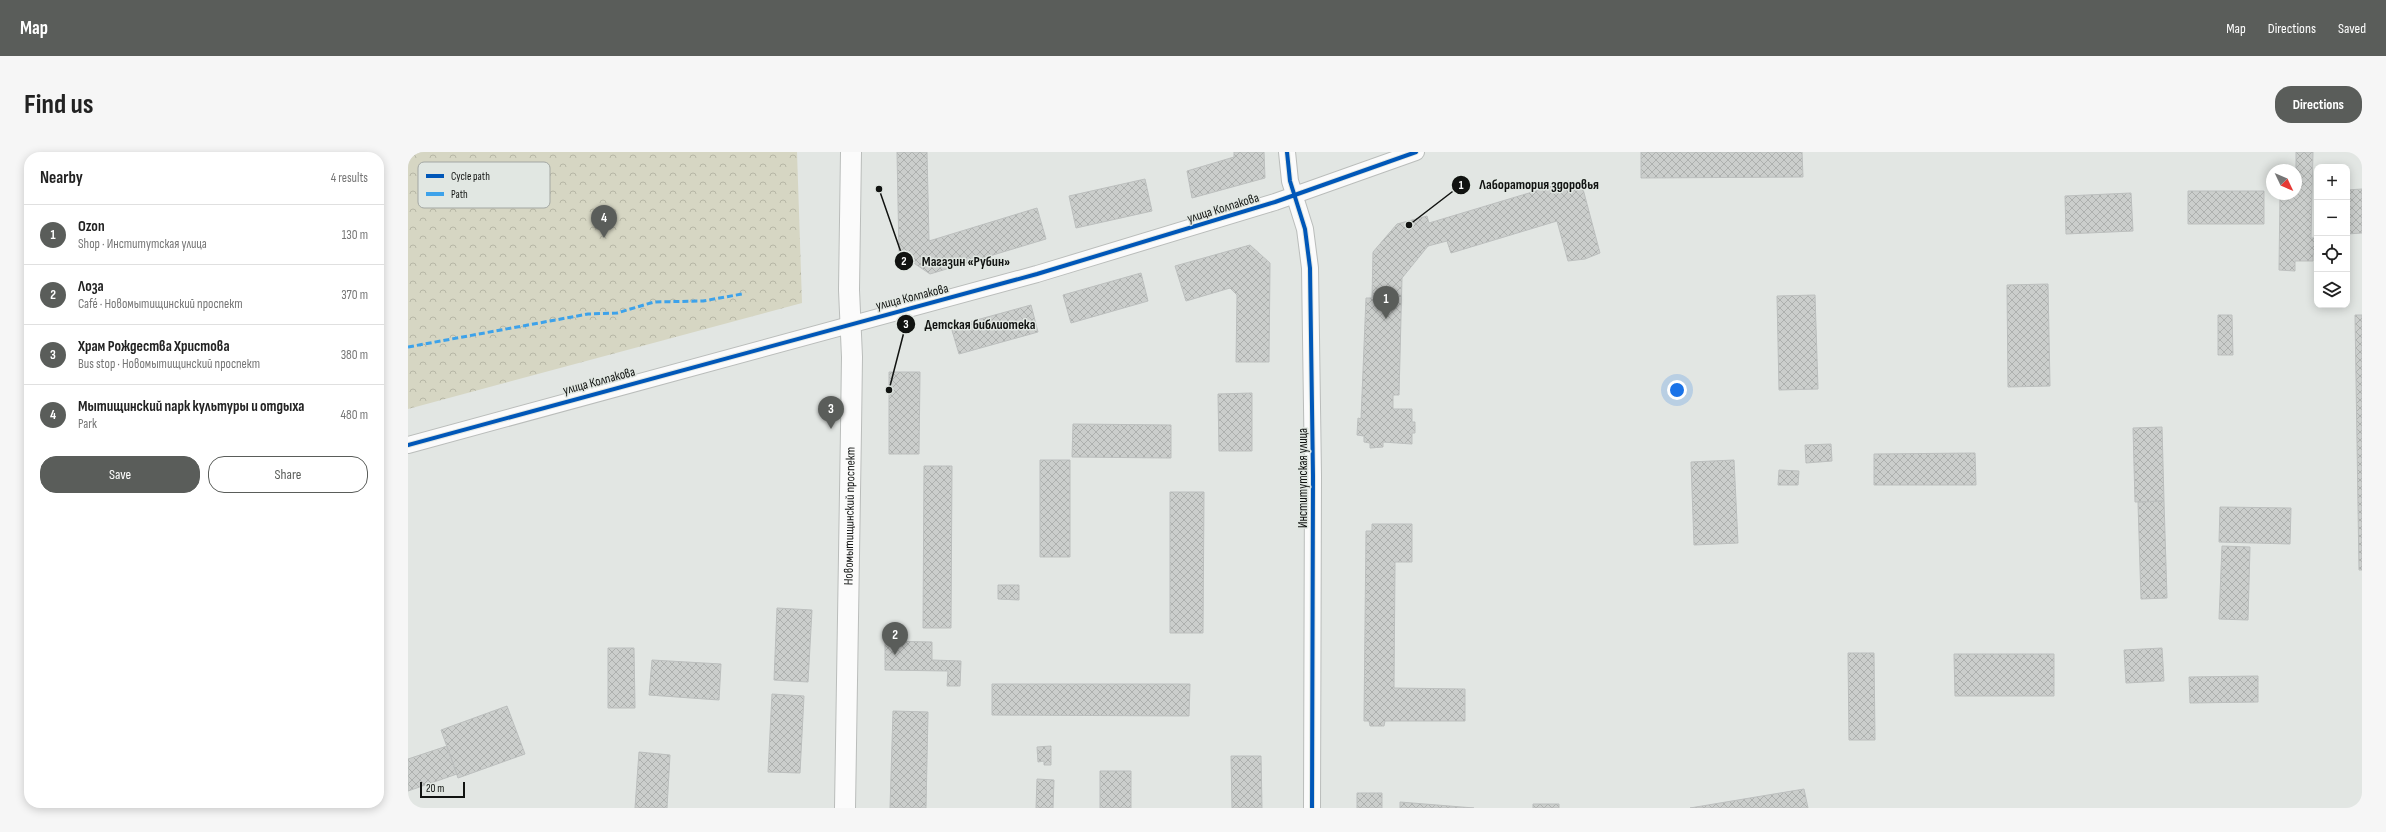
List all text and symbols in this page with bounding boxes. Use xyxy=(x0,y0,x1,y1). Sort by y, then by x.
text: Map xyxy=(20,17,48,40)
text: Map xyxy=(2226,20,2246,37)
text: Directions xyxy=(2268,20,2316,37)
text: Saved xyxy=(2338,20,2366,37)
button: Directions xyxy=(2275,86,2362,123)
text: Find us xyxy=(24,88,93,121)
legend xyxy=(418,162,550,208)
north arrow xyxy=(2266,164,2302,200)
map controls xyxy=(2314,164,2350,308)
button: + xyxy=(2314,164,2350,200)
text: Nearby xyxy=(40,168,83,188)
text: 4 results xyxy=(331,170,368,186)
text: Cycle path xyxy=(451,170,490,183)
callout: Лаборатория здоровья xyxy=(1451,172,1607,198)
text: Лаборатория здоровья xyxy=(1478,176,1599,193)
text: 1 xyxy=(1459,178,1464,193)
text: Path xyxy=(451,188,468,201)
street label: улица Колпакова xyxy=(1185,189,1261,227)
button: − xyxy=(2314,200,2350,236)
pin: 4 xyxy=(591,205,617,238)
text: Ozon xyxy=(78,217,105,236)
text: 1 xyxy=(50,227,56,243)
text: 130 m xyxy=(342,227,368,243)
text: Shop · Институтская улица xyxy=(78,236,207,252)
button: locate xyxy=(2314,236,2350,272)
callout: Магазин «Рубин» xyxy=(894,248,1018,274)
text: Магазин «Рубин» xyxy=(922,253,1010,270)
text: 2 xyxy=(901,254,907,269)
button: layers xyxy=(2314,272,2350,308)
text: Лоза xyxy=(78,277,104,296)
street label: улица Колпакова xyxy=(874,280,950,314)
pin: 1 xyxy=(1373,286,1399,319)
text: 2 xyxy=(50,287,56,303)
text: 370 m xyxy=(341,287,368,303)
text: Café · Новомытищинский проспект xyxy=(78,296,243,312)
callout: Детская библиотека xyxy=(896,311,1043,337)
text: Детская библиотека xyxy=(925,316,1036,333)
text: 3 xyxy=(903,317,909,332)
text: Храм Рождества Христова xyxy=(78,337,230,356)
text: 3 xyxy=(50,347,56,363)
text: 380 m xyxy=(341,347,368,363)
text: Bus stop · Новомытищинский проспект xyxy=(78,356,260,372)
street label: улица Колпакова xyxy=(561,364,637,398)
your location xyxy=(1667,380,1687,400)
pin: 3 xyxy=(818,396,844,429)
text: Мытищинский парк культуры и отдыха xyxy=(78,397,305,416)
text: 4 xyxy=(50,407,56,423)
text: 480 m xyxy=(341,407,368,423)
text: Park xyxy=(78,416,97,432)
street label: Институтская улица xyxy=(1295,428,1311,528)
street label: Новомытищинский проспект xyxy=(841,447,859,585)
button: Save xyxy=(40,456,200,493)
button: Share xyxy=(208,456,368,493)
pin: 2 xyxy=(882,622,908,655)
scale bar xyxy=(420,780,465,799)
text: 20 m xyxy=(426,782,444,795)

